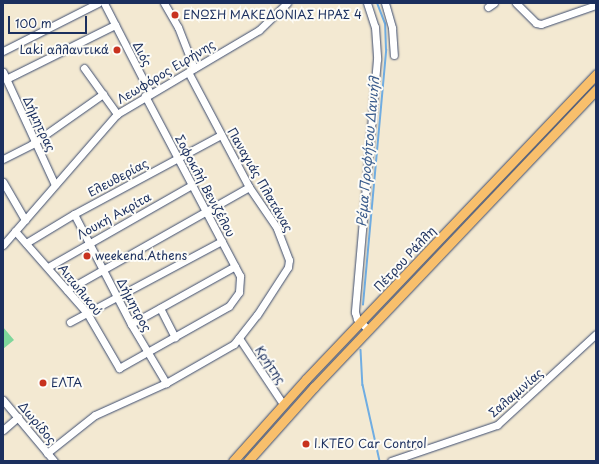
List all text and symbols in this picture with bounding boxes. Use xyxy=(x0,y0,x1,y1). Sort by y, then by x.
scale bar xyxy=(10,8,89,34)
place label: ΕΝΩΣΗ ΜΑΚΕΔΟΝΙΑΣ ΗΡΑΣ 4 xyxy=(183,8,363,22)
marker: ΕΝΩΣΗ ΜΑΚΕΔΟΝΙΑΣ ΗΡΑΣ 4 xyxy=(170,10,180,20)
text: 100 m xyxy=(15,14,52,32)
street label: Λεωφόρος Ειρήνης xyxy=(114,37,218,107)
street label: Διός xyxy=(130,39,154,69)
place label: Laki αλλαντικά xyxy=(19,43,109,57)
marker: Laki αλλαντικά xyxy=(112,45,122,55)
water label: Ρέμα Προφήτου Δανιήλ xyxy=(354,76,382,228)
street label: Δήμητρας xyxy=(20,94,58,154)
street label: Παναγιάς Πλατάνας xyxy=(224,125,296,235)
street label: Σοφοκλή Βενιζέλου xyxy=(172,132,238,240)
street label: Ελευθερίας xyxy=(85,156,151,200)
street label: Λουκή Ακρίτα xyxy=(74,189,154,243)
street label: Πέτρου Ράλλη xyxy=(372,224,438,294)
place label: weekend.Athens xyxy=(95,249,187,263)
marker: weekend.Athens xyxy=(82,251,92,261)
street label: Αιτωλικού xyxy=(55,261,105,319)
street label: Δήμητρος xyxy=(114,276,154,334)
street label: Κρήτης xyxy=(252,343,288,387)
street label: Σαλαμινίας xyxy=(486,366,546,420)
place label: ΕΛΤΑ xyxy=(51,376,82,390)
marker: ΕΛΤΑ xyxy=(38,378,48,388)
street label: Δωρίδος xyxy=(15,399,59,447)
place label: Ι.ΚΤΕΟ Car Control xyxy=(314,437,426,451)
marker: Ι.ΚΤΕΟ Car Control xyxy=(301,439,311,449)

